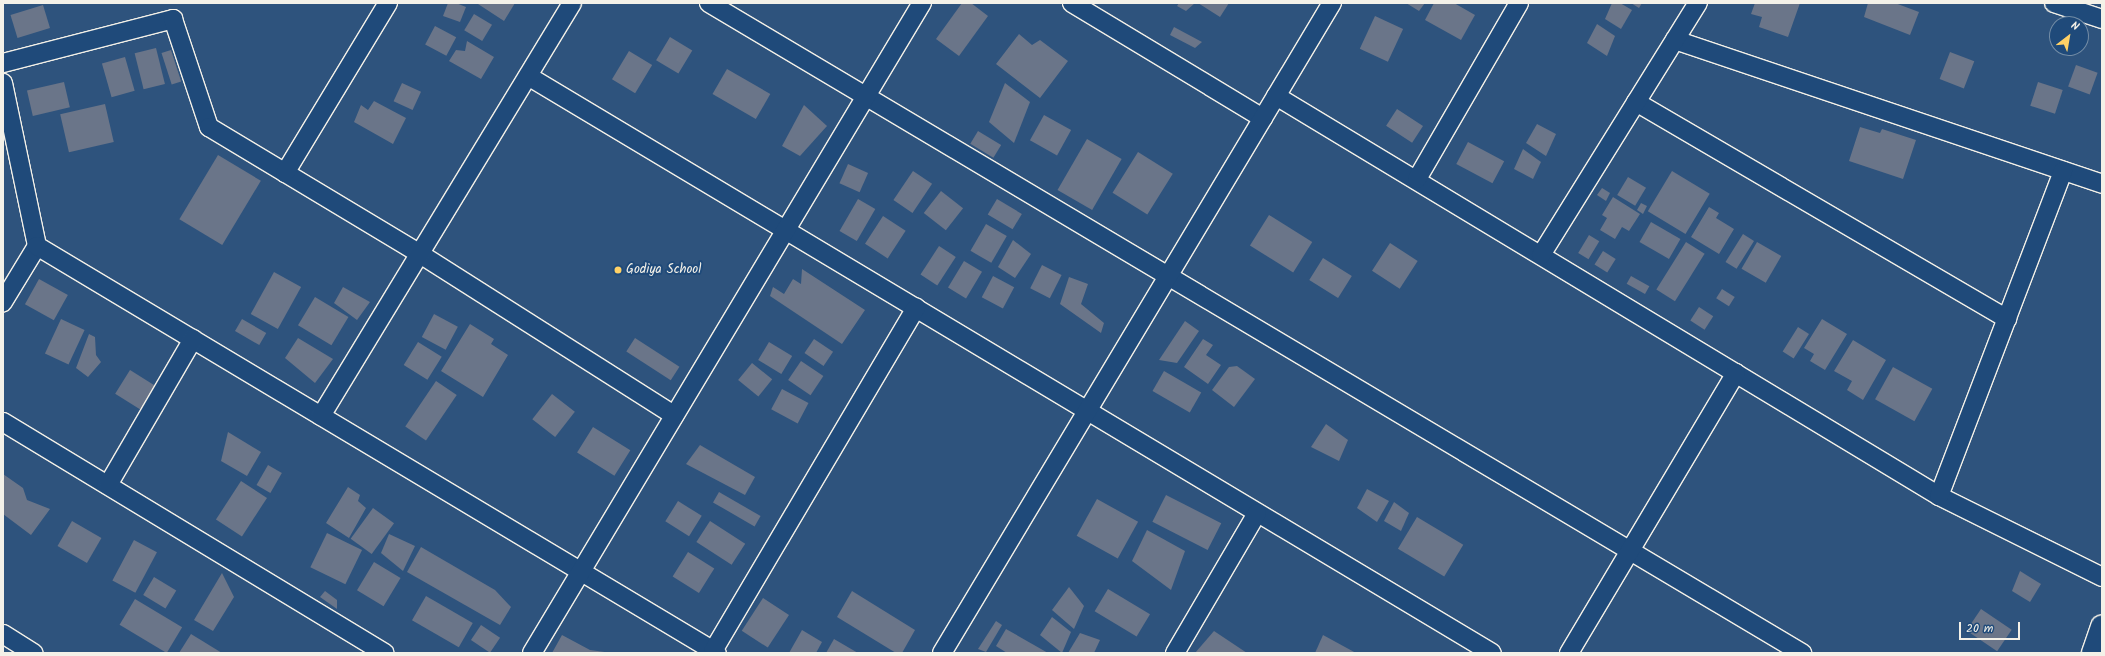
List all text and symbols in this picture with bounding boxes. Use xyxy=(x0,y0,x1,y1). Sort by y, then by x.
north arrow xyxy=(2049,16,2089,56)
text: N xyxy=(2067,17,2082,36)
place label: Godiya School xyxy=(626,262,701,278)
marker: Godiya School xyxy=(613,265,623,275)
scale bar xyxy=(1961,614,2022,640)
text: 20 m xyxy=(1966,619,1993,638)

